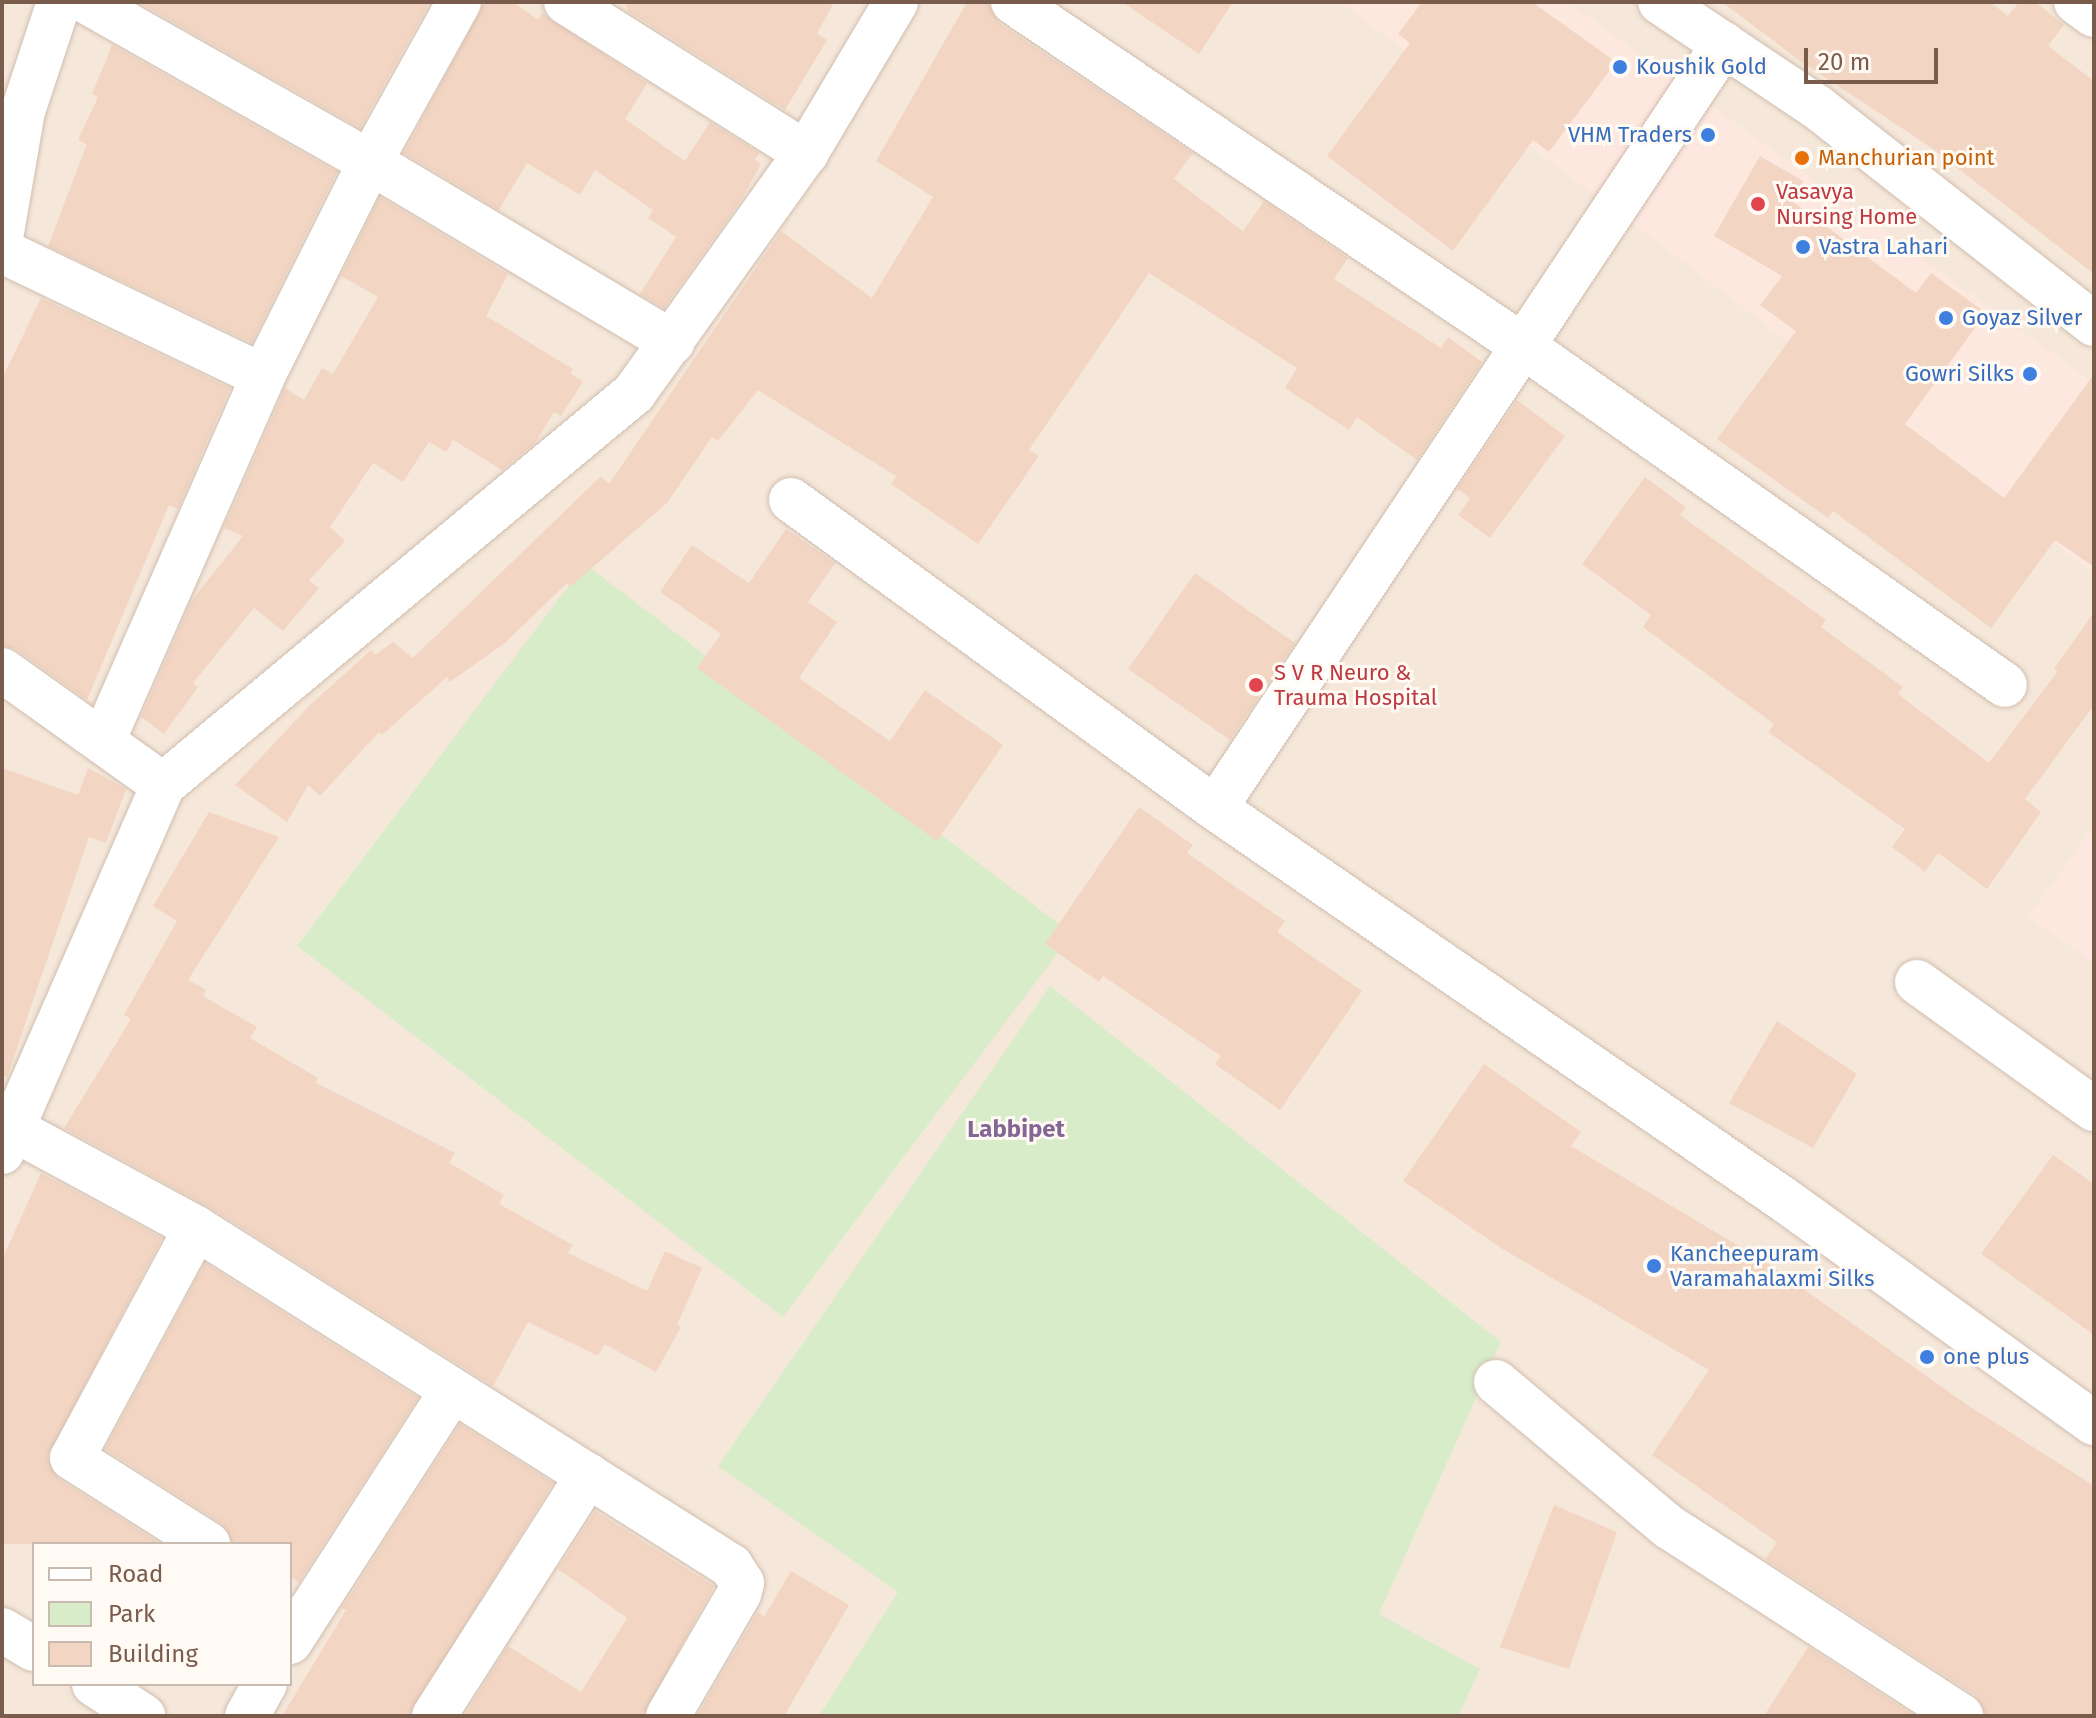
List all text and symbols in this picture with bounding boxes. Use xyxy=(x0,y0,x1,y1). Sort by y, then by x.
scale bar xyxy=(1808,32,1942,82)
text: 20 m xyxy=(1818,48,1870,76)
place label: Koushik Gold xyxy=(1636,54,1767,80)
marker: Koushik Gold xyxy=(1611,58,1629,76)
place label: VHM Traders xyxy=(1568,122,1692,148)
marker: VHM Traders xyxy=(1699,126,1717,144)
place label: Manchurian point xyxy=(1818,145,1995,171)
marker: Manchurian point xyxy=(1793,149,1811,167)
place label: Vasavya Nursing Home xyxy=(1776,178,1917,230)
marker: Vasavya Nursing Home xyxy=(1747,193,1769,215)
place label: Vastra Lahari xyxy=(1819,234,1948,260)
marker: Vastra Lahari xyxy=(1794,238,1812,256)
place label: Goyaz Silver xyxy=(1962,305,2082,331)
marker: Goyaz Silver xyxy=(1937,309,1955,327)
place label: Gowri Silks xyxy=(1905,361,2014,387)
marker: Gowri Silks xyxy=(2021,365,2039,383)
place label: S V R Neuro & Trauma Hospital xyxy=(1274,659,1437,710)
marker: S V R Neuro & Trauma Hospital xyxy=(1245,674,1267,696)
district label: Labbipet xyxy=(967,1116,1065,1144)
place label: Kancheepuram Varamahalaxmi Silks xyxy=(1670,1240,1874,1292)
marker: Kancheepuram Varamahalaxmi Silks xyxy=(1645,1257,1663,1275)
place label: one plus xyxy=(1943,1344,2029,1370)
marker: one plus xyxy=(1918,1348,1936,1366)
legend xyxy=(32,1542,292,1686)
text: Road xyxy=(108,1560,163,1588)
text: Park xyxy=(108,1600,155,1628)
text: Building xyxy=(108,1640,198,1668)

